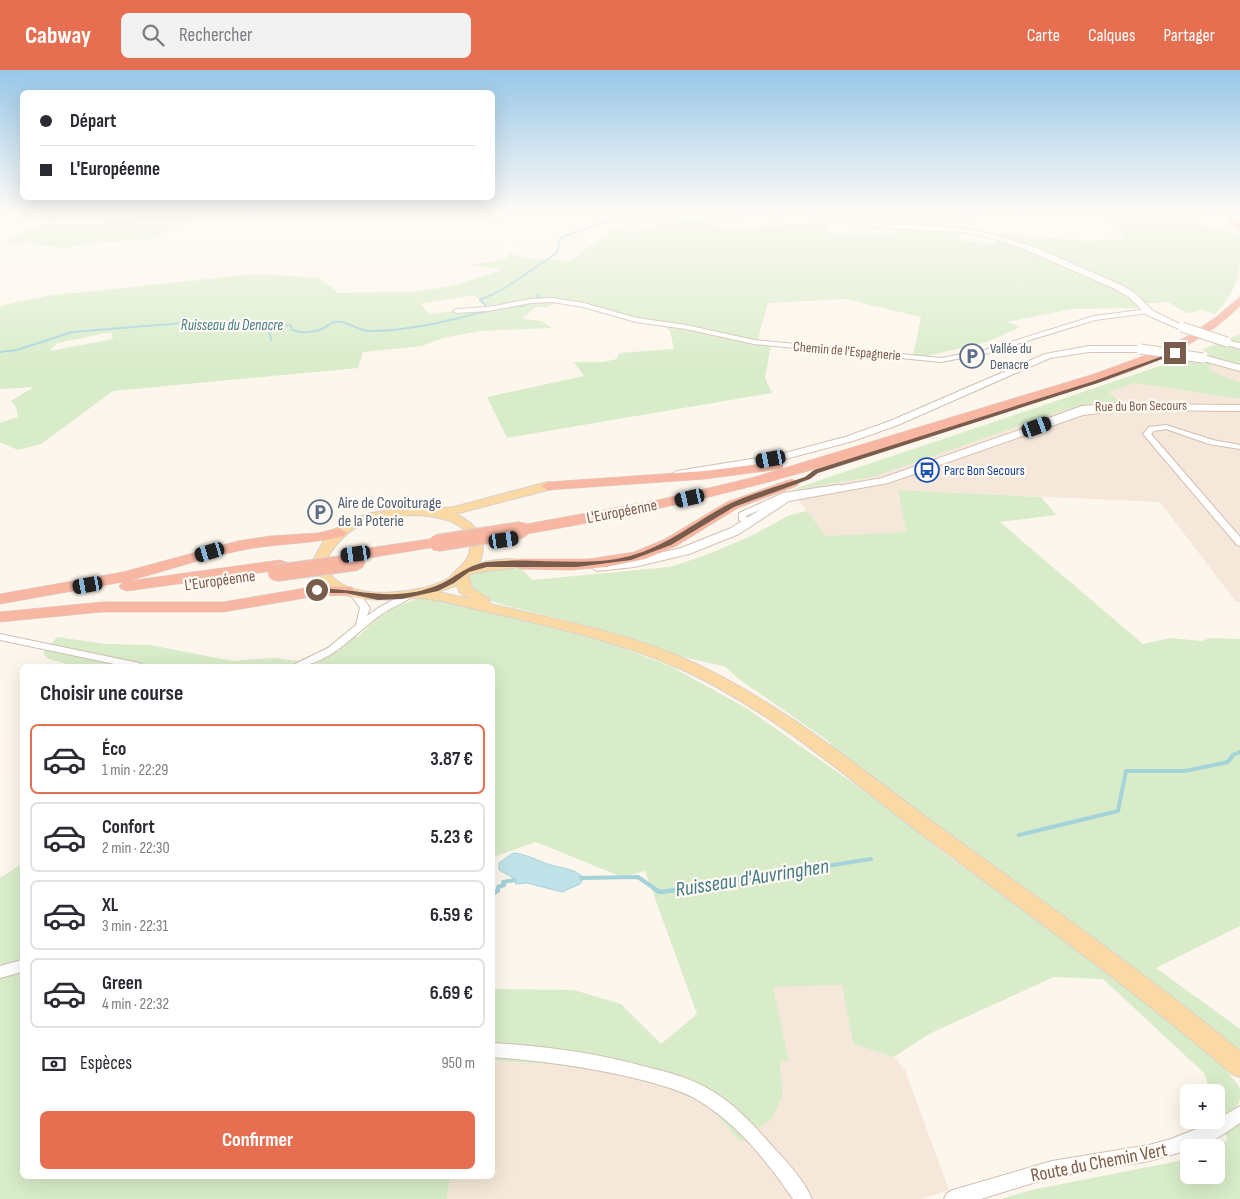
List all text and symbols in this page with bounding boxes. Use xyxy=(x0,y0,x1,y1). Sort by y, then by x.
search box xyxy=(121,13,471,58)
text: Cabway xyxy=(25,21,91,50)
icon: search xyxy=(139,21,167,49)
text: Rechercher xyxy=(179,24,253,47)
text: Carte xyxy=(1027,25,1060,46)
text: Calques xyxy=(1088,25,1135,46)
text: Partager xyxy=(1163,25,1215,46)
text: Départ xyxy=(70,110,116,133)
text: L'Européenne xyxy=(70,158,160,181)
water label: Ruisseau du Denacre xyxy=(181,316,283,335)
street label: Chemin de l'Espagnerie xyxy=(792,338,902,364)
place label: Vallée du Denacre xyxy=(990,340,1032,373)
route end xyxy=(1164,342,1186,364)
parking icon: Vallée du Denacre xyxy=(959,343,985,369)
street label: Rue du Bon Secours xyxy=(1095,397,1187,415)
car xyxy=(1020,415,1053,439)
car xyxy=(754,449,787,469)
bus stop icon: Parc Bon Secours xyxy=(914,457,940,483)
place label: Parc Bon Secours xyxy=(944,462,1025,479)
car xyxy=(673,487,706,509)
place label: Aire de Covoiturage de la Poterie xyxy=(337,494,441,531)
street label: L'Européenne xyxy=(585,496,659,528)
parking icon: Aire de Covoiturage de la Poterie xyxy=(307,499,333,525)
car xyxy=(488,530,519,550)
car xyxy=(193,540,226,564)
car xyxy=(340,544,371,564)
street label: L'Européenne xyxy=(183,567,257,595)
car xyxy=(71,575,104,595)
route start xyxy=(306,579,328,601)
text: Choisir une course xyxy=(40,680,183,707)
icon: car xyxy=(42,737,87,782)
text: Éco xyxy=(102,738,126,761)
text: 3.87 € xyxy=(430,748,473,771)
text: 1 min · 22:29 xyxy=(102,761,168,780)
icon: car xyxy=(42,815,87,860)
text: Confort xyxy=(102,816,155,839)
text: 5.23 € xyxy=(430,826,473,849)
text: 2 min · 22:30 xyxy=(102,839,170,858)
water label: Ruisseau d'Auvringhen xyxy=(673,853,831,902)
icon: car xyxy=(42,893,87,938)
text: XL xyxy=(102,894,118,917)
text: 6.59 € xyxy=(430,904,473,927)
text: 3 min · 22:31 xyxy=(102,917,168,936)
icon: car xyxy=(42,971,87,1016)
text: Green xyxy=(102,972,142,995)
text: 6.69 € xyxy=(430,982,473,1005)
text: 4 min · 22:32 xyxy=(102,995,169,1014)
icon: cash xyxy=(40,1050,68,1078)
text: Espèces xyxy=(80,1052,132,1075)
text: 950 m xyxy=(442,1054,475,1073)
map controls xyxy=(1180,1084,1225,1184)
button: + xyxy=(1180,1084,1225,1129)
button: Confirmer xyxy=(40,1111,475,1169)
street label: Route du Chemin Vert xyxy=(1029,1138,1169,1188)
button: − xyxy=(1180,1139,1225,1184)

